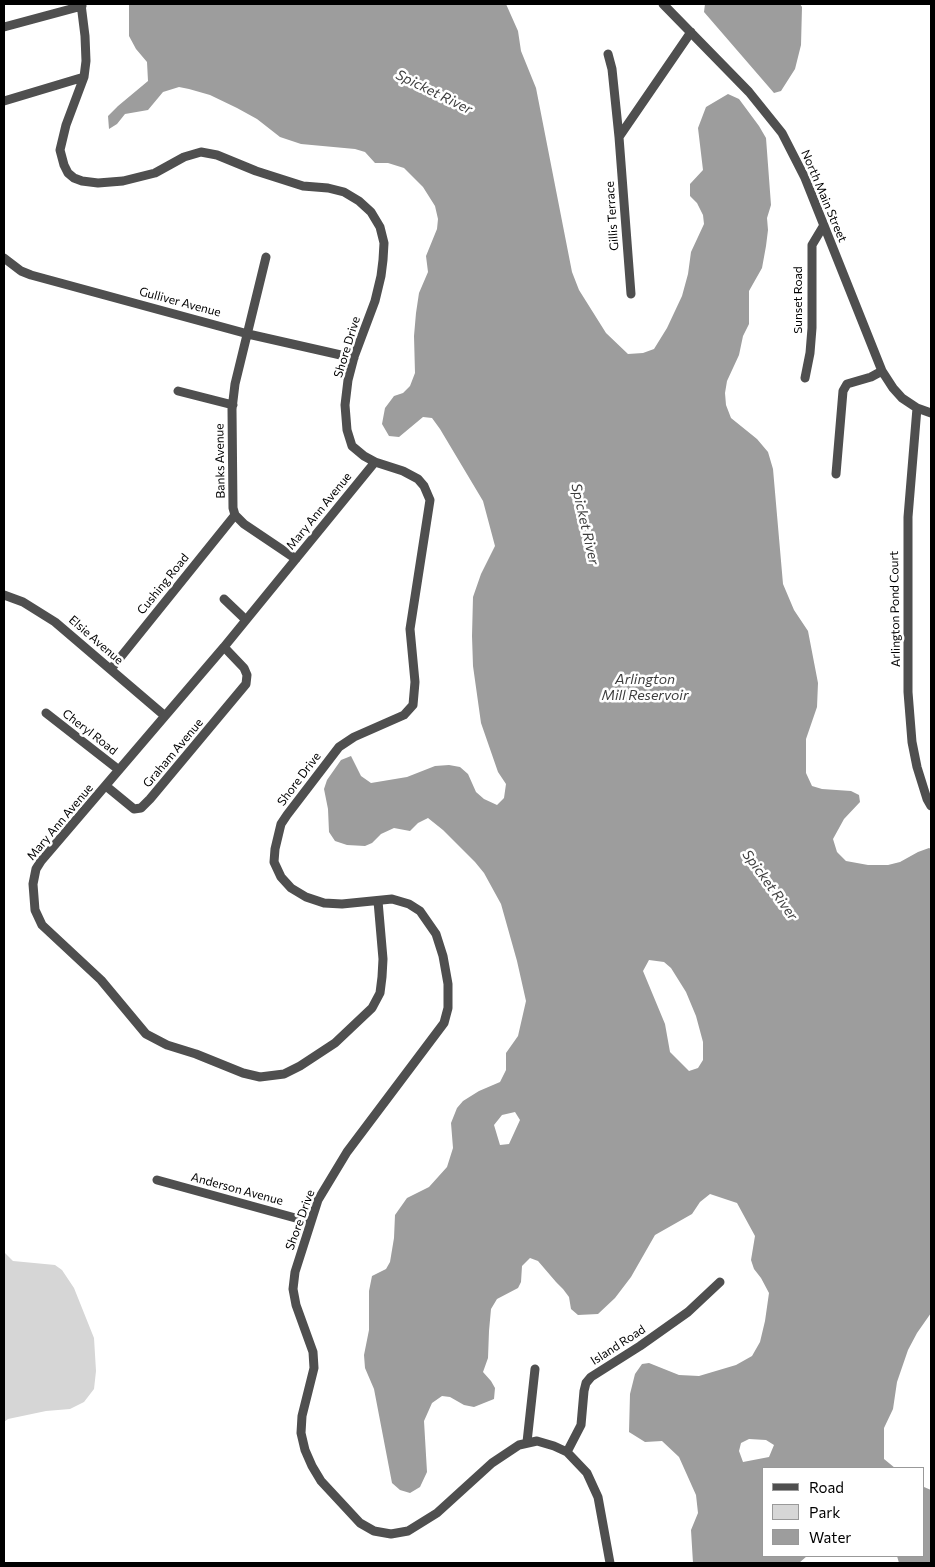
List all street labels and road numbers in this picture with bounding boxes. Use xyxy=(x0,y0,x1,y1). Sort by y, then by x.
street label: North Main Street xyxy=(798,148,850,244)
street label: Gillis Terrace xyxy=(602,181,622,251)
street label: Sunset Road xyxy=(791,266,805,334)
street label: Gulliver Avenue xyxy=(138,284,222,320)
street label: Shore Drive xyxy=(331,315,363,379)
street label: Banks Avenue xyxy=(212,423,228,499)
street label: Mary Ann Avenue xyxy=(283,469,355,553)
street label: Cushing Road xyxy=(134,551,192,617)
street label: Arlington Pond Court xyxy=(887,551,903,667)
street label: Elsie Avenue xyxy=(66,612,126,668)
street label: Cheryl Road xyxy=(60,706,120,758)
street label: Graham Avenue xyxy=(140,716,206,790)
street label: Shore Drive xyxy=(274,749,324,809)
street label: Mary Ann Avenue xyxy=(24,781,96,863)
street label: Anderson Avenue xyxy=(189,1170,285,1208)
street label: Shore Drive xyxy=(282,1188,318,1252)
street label: Island Road xyxy=(588,1322,648,1368)

